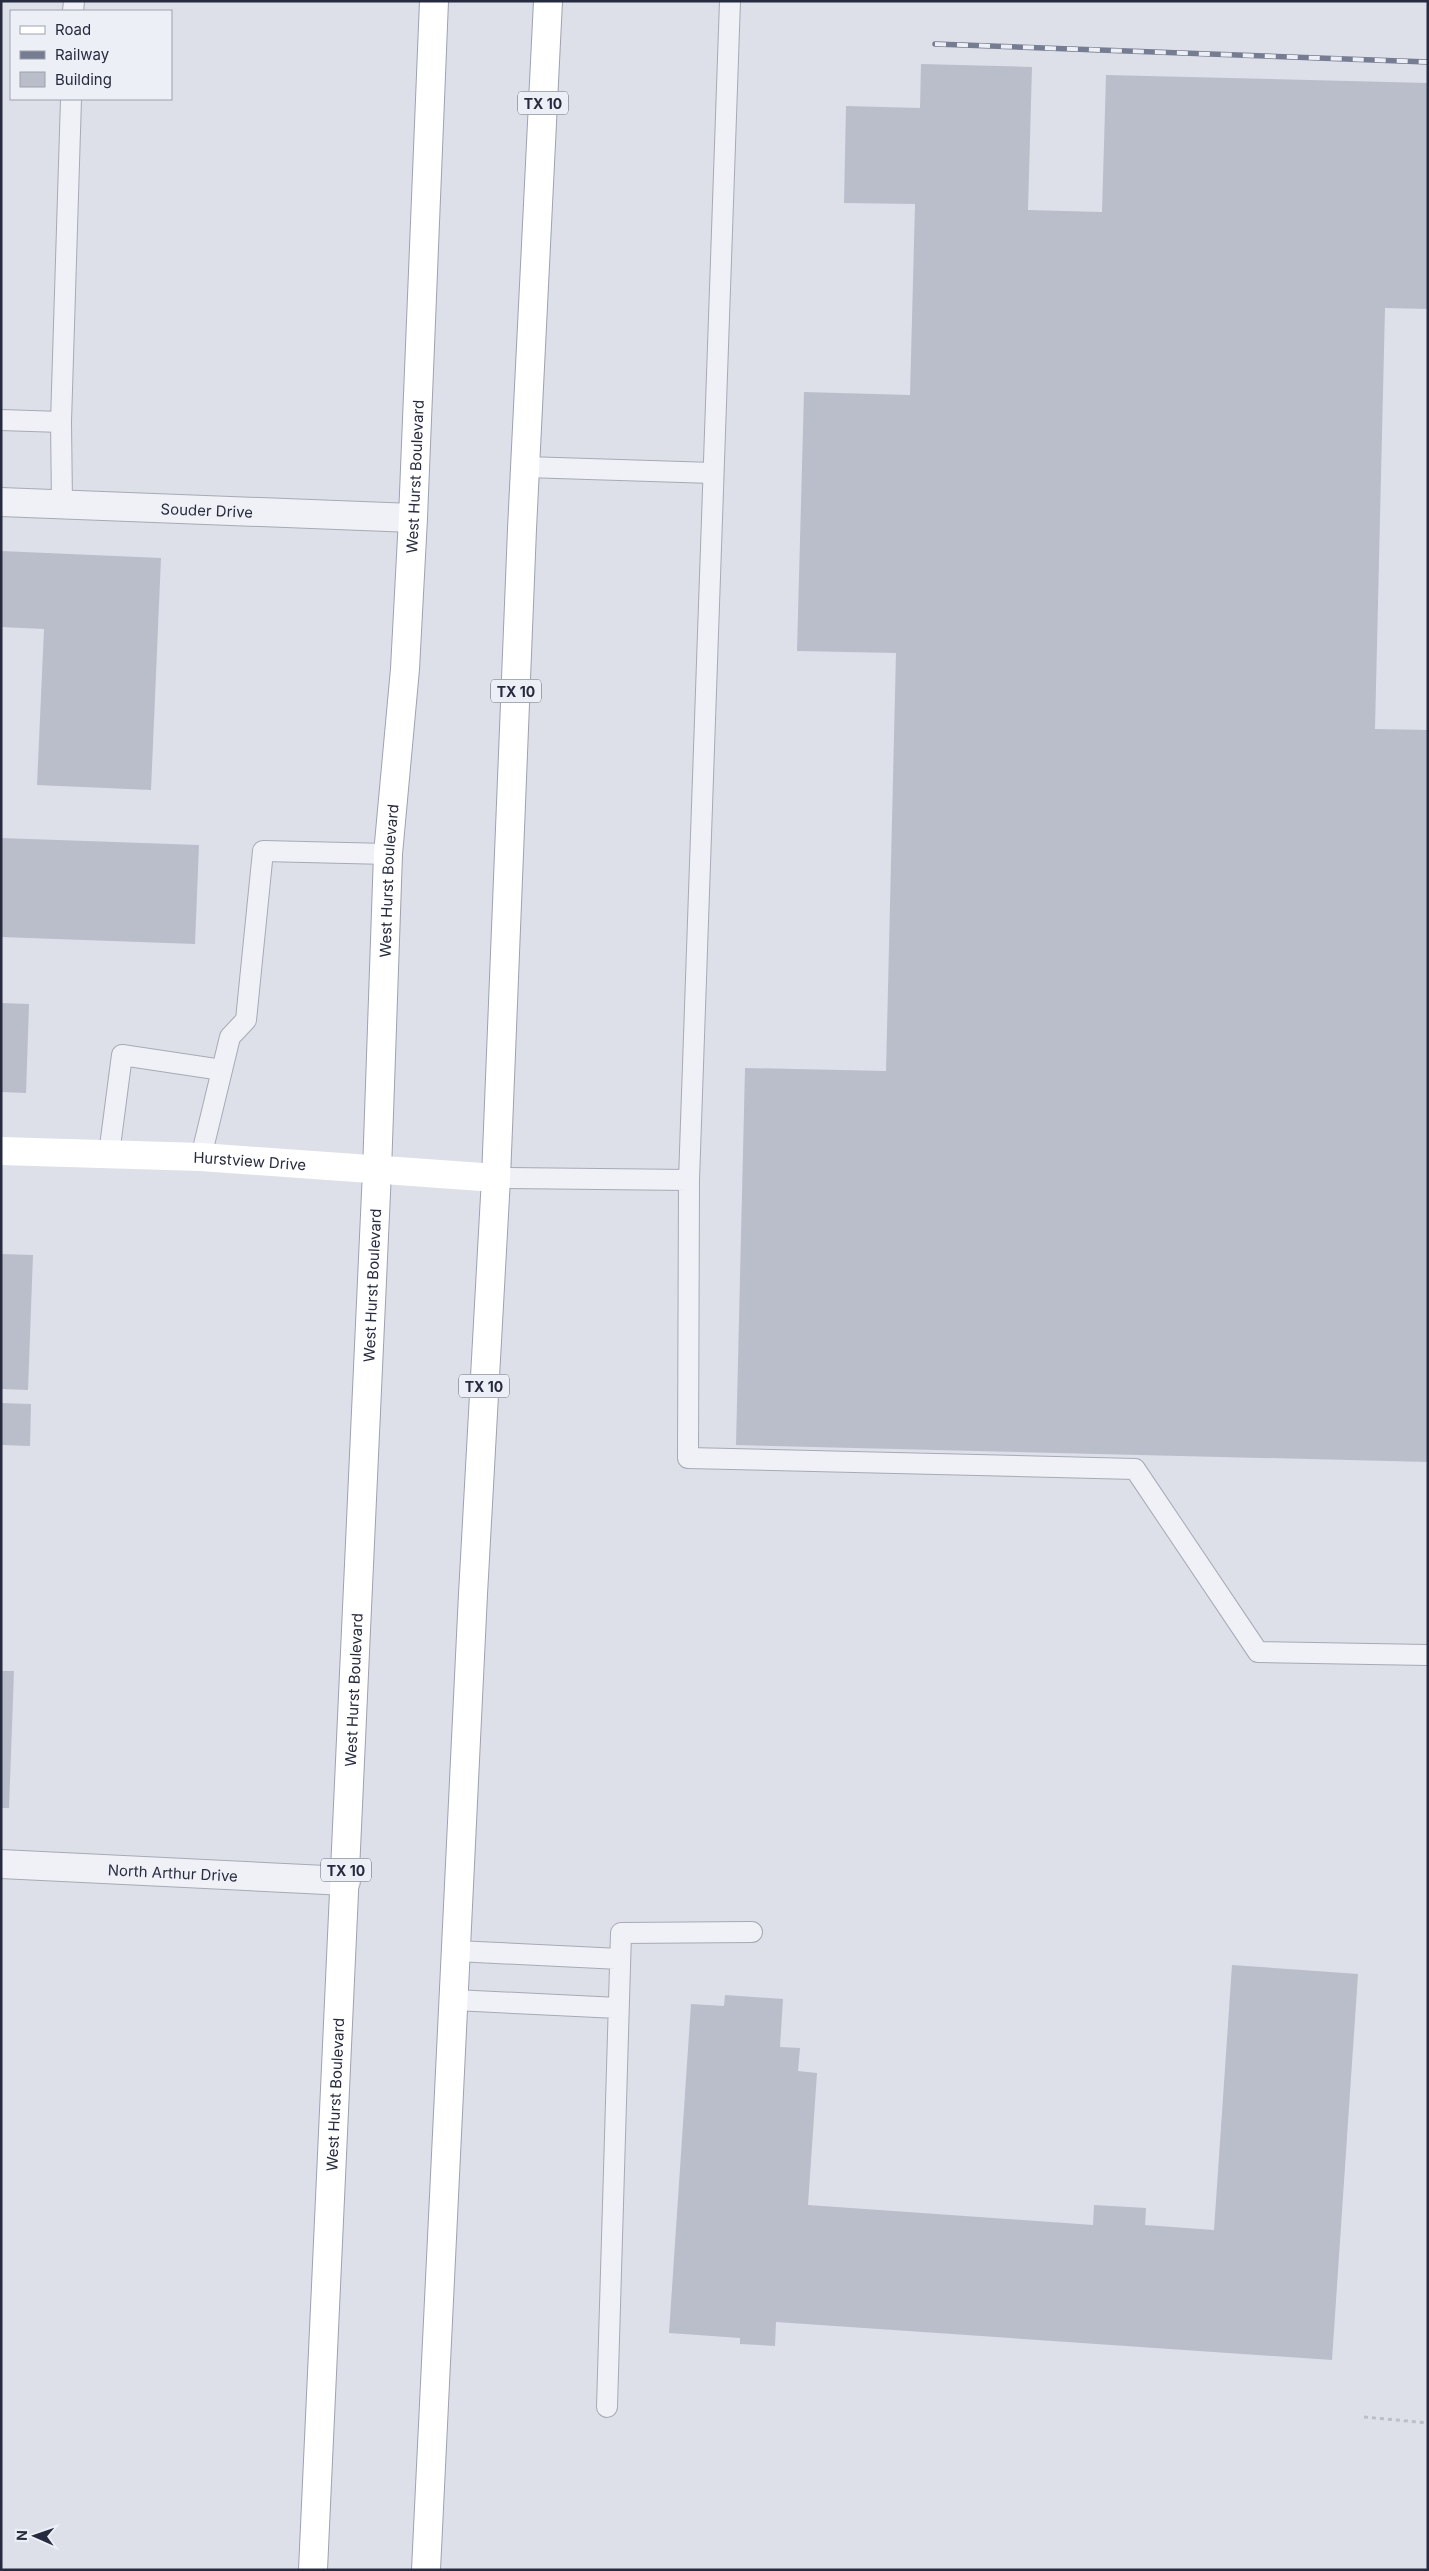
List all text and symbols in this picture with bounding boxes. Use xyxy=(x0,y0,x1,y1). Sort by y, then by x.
legend xyxy=(10,10,172,100)
text: Road xyxy=(55,20,91,39)
text: Railway xyxy=(55,45,110,64)
text: Building xyxy=(55,70,112,89)
road number: TX 10 xyxy=(518,92,568,115)
street label: West Hurst Boulevard xyxy=(402,399,427,554)
street label: Souder Drive xyxy=(160,499,253,521)
road number: TX 10 xyxy=(491,679,541,702)
street label: West Hurst Boulevard xyxy=(375,803,402,958)
street label: Hurstview Drive xyxy=(193,1147,307,1174)
street label: West Hurst Boulevard xyxy=(359,1208,385,1363)
road number: TX 10 xyxy=(459,1374,509,1398)
street label: West Hurst Boulevard xyxy=(340,1613,366,1767)
road number: TX 10 xyxy=(321,1858,371,1882)
street label: North Arthur Drive xyxy=(107,1860,238,1885)
street label: West Hurst Boulevard xyxy=(322,2017,348,2172)
north arrow xyxy=(10,2511,60,2561)
text: N xyxy=(13,2530,30,2541)

